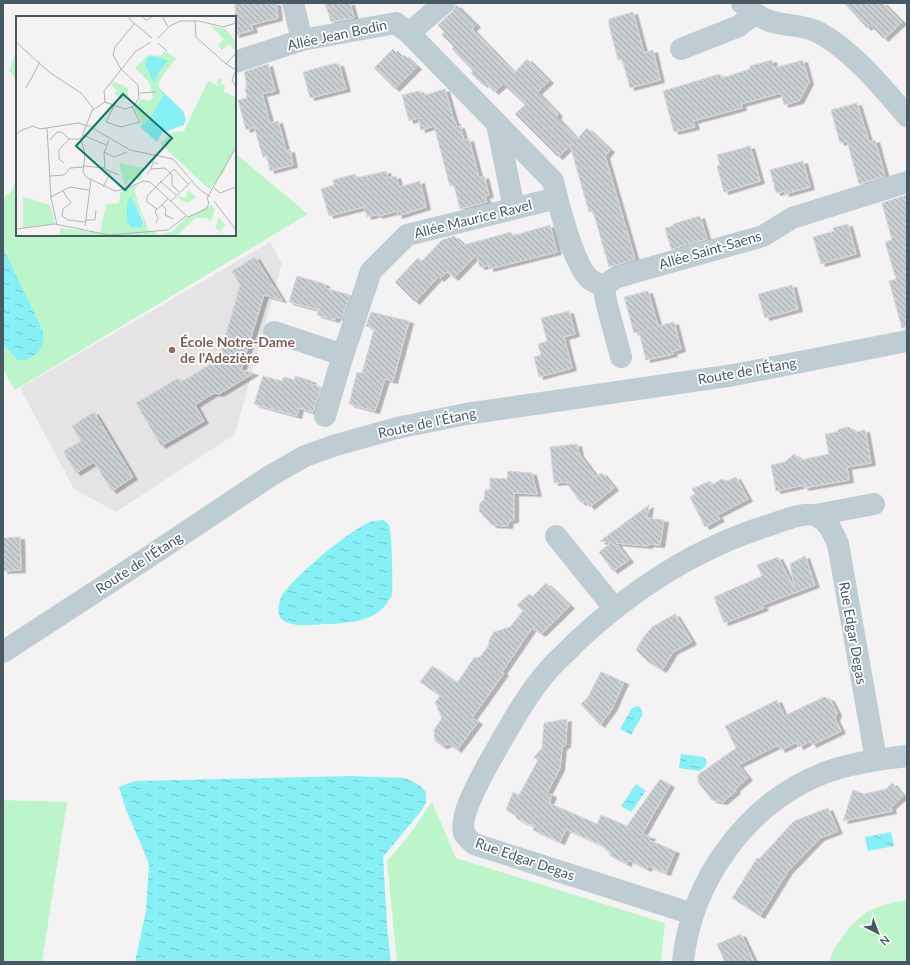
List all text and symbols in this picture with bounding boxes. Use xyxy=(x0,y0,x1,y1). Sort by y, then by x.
inset map xyxy=(16,16,236,236)
street label: Allée Jean Bodin xyxy=(286,16,388,53)
street label: Allée Maurice Ravel xyxy=(412,196,534,241)
street label: Allée Saint-Saens xyxy=(657,227,763,272)
place label: École Notre-Dame de l'Adezière xyxy=(180,333,295,366)
marker: École Notre-Dame de l'Adezière xyxy=(167,345,177,355)
street label: Route de l'Étang xyxy=(696,353,798,388)
street label: Route de l'Étang xyxy=(376,404,477,441)
street label: Route de l'Étang xyxy=(92,528,185,597)
street label: Rue Edgar Degas xyxy=(836,580,871,685)
street label: Rue Edgar Degas xyxy=(473,834,577,883)
north arrow xyxy=(858,913,898,953)
text: N xyxy=(878,933,893,948)

